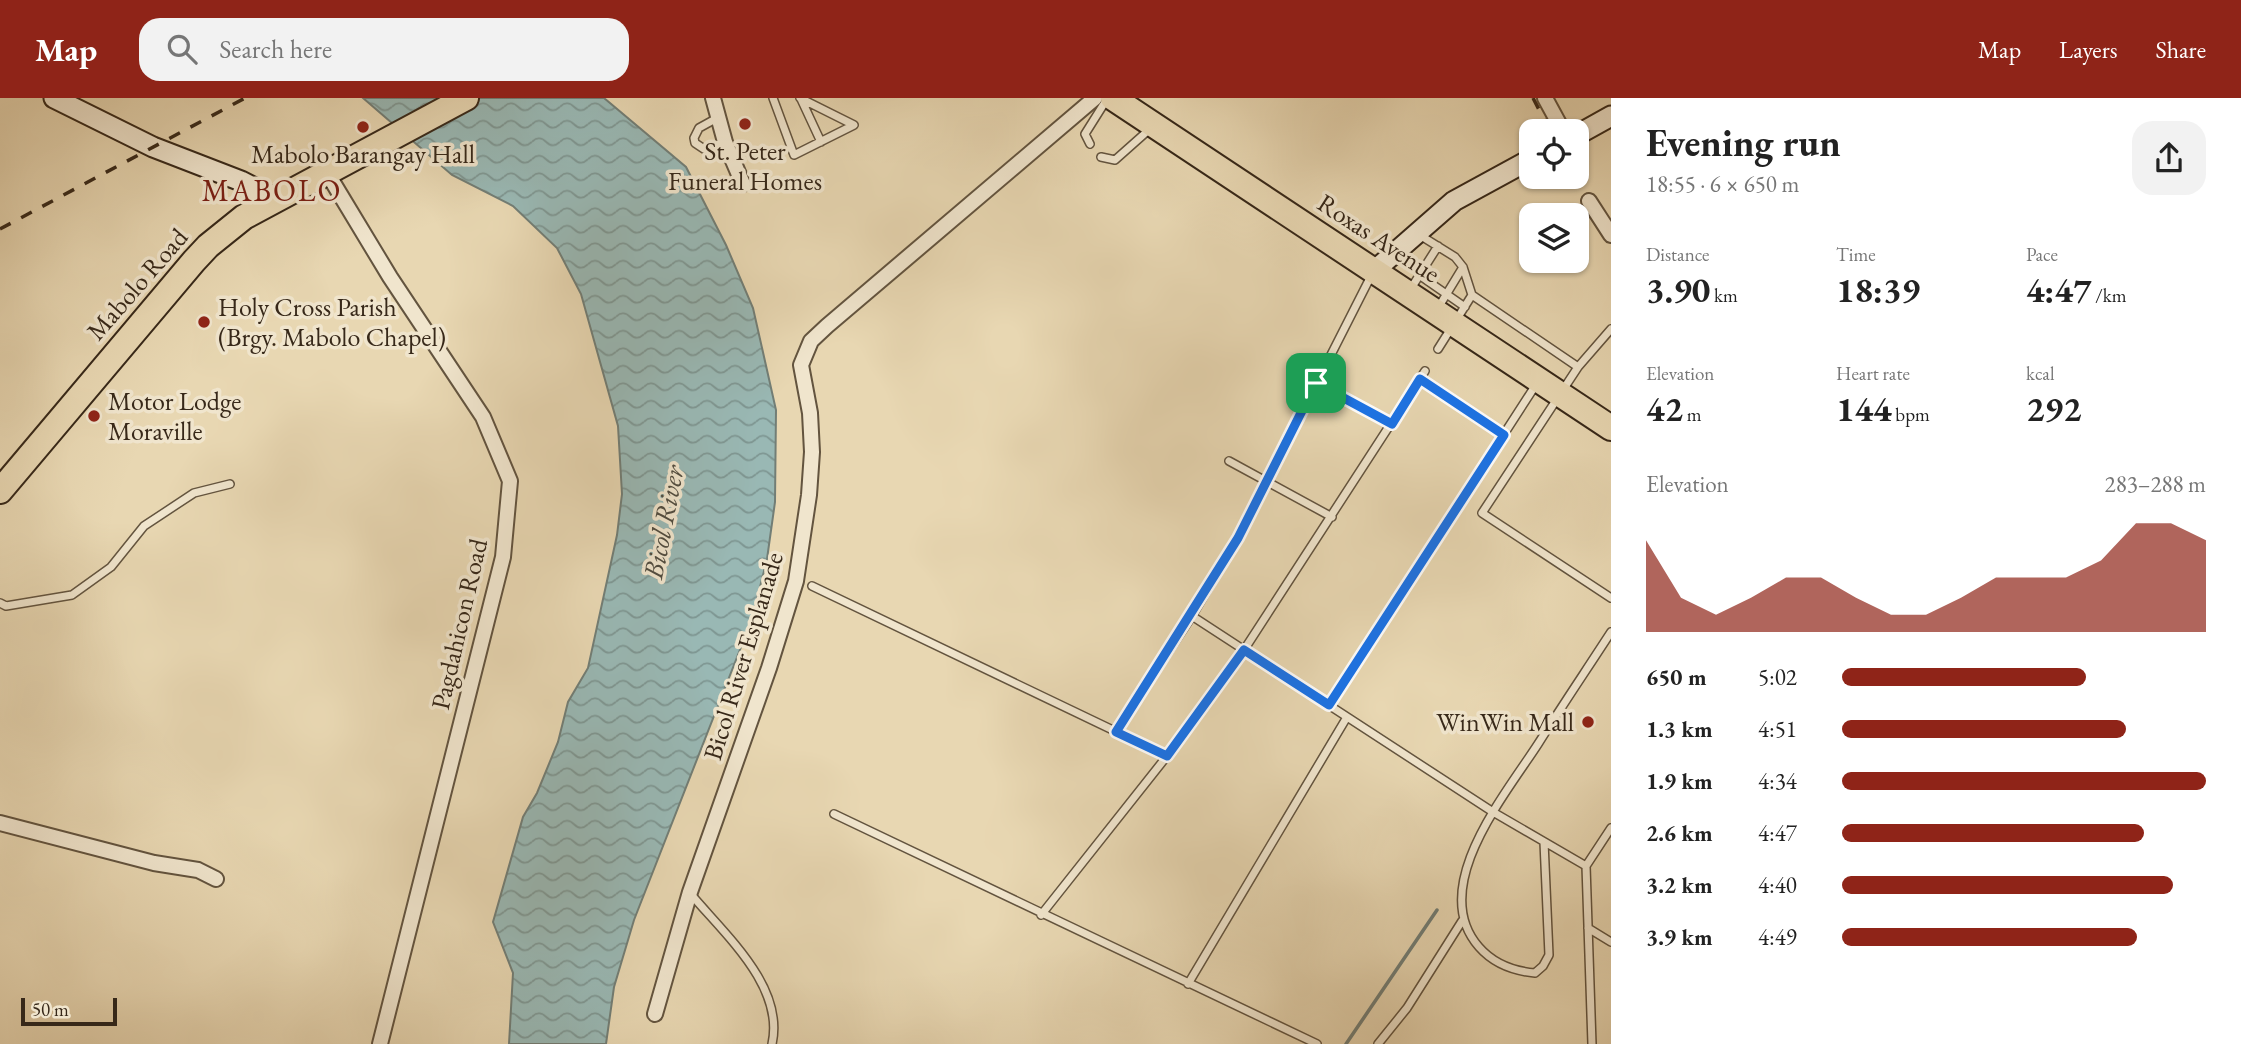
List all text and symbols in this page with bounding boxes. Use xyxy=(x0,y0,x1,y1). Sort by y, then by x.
search box xyxy=(139,18,629,81)
text: Map xyxy=(35,28,97,71)
icon: search xyxy=(163,30,201,68)
text: Search here xyxy=(219,32,332,66)
text: Map xyxy=(1978,34,2021,65)
text: Layers xyxy=(2059,34,2118,65)
text: Share xyxy=(2156,34,2206,65)
marker: St. Peter Funeral Homes xyxy=(737,116,753,132)
text: Evening run xyxy=(1646,118,1841,167)
marker: Mabolo Barangay Hall xyxy=(355,119,371,135)
map controls xyxy=(1519,119,1589,273)
button: locate xyxy=(1519,119,1589,189)
button: share xyxy=(2132,121,2206,195)
place label: St. Peter Funeral Homes xyxy=(668,134,822,198)
place label: Mabolo Barangay Hall xyxy=(251,137,475,171)
text: 18:55 · 6 × 650 m xyxy=(1646,169,1799,199)
district label: MABOLO xyxy=(202,171,342,210)
street label: Roxas Avenue xyxy=(1311,186,1447,290)
button: layers xyxy=(1519,203,1589,273)
street label: Mabolo Road xyxy=(79,220,196,347)
text: Distance xyxy=(1646,242,1709,267)
text: Time xyxy=(1836,242,1876,267)
text: Pace xyxy=(2026,242,2058,267)
text: 3.90 xyxy=(1646,267,1710,312)
text: 18:39 xyxy=(1836,267,1920,312)
text: 4:47 xyxy=(2026,267,2091,312)
text: km xyxy=(1710,283,1738,308)
text: /km xyxy=(2091,283,2127,308)
place label: Holy Cross Parish (Brgy. Mabolo Chapel) xyxy=(218,290,446,354)
marker: Holy Cross Parish (Brgy. Mabolo Chapel) xyxy=(196,314,212,330)
pin xyxy=(1286,353,1346,413)
text: Elevation xyxy=(1646,361,1714,386)
text: Heart rate xyxy=(1836,361,1910,386)
text: kcal xyxy=(2026,361,2055,386)
icon: arrive xyxy=(1297,364,1335,402)
place label: Motor Lodge Moraville xyxy=(108,384,241,448)
text: 42 xyxy=(1646,386,1683,431)
text: 144 xyxy=(1836,386,1892,431)
text: 292 xyxy=(2026,386,2082,431)
text: m xyxy=(1683,402,1702,427)
text: bpm xyxy=(1892,402,1930,427)
marker: Motor Lodge Moraville xyxy=(86,408,102,424)
water label: Bicol River xyxy=(634,461,692,583)
text: Elevation xyxy=(1646,469,1729,499)
text: 283–288 m xyxy=(2105,469,2206,499)
street label: Pagdahicon Road xyxy=(423,534,495,713)
street label: Bicol River Esplanade xyxy=(695,548,791,764)
text: 650 m xyxy=(1646,662,1707,692)
text: 5:02 xyxy=(1758,662,1797,692)
place label: WinWin Mall xyxy=(1436,705,1574,739)
marker: WinWin Mall xyxy=(1580,714,1596,730)
text: 1.3 km xyxy=(1646,714,1713,744)
text: 4:51 xyxy=(1758,714,1797,744)
text: 1.9 km xyxy=(1646,766,1713,796)
text: 4:34 xyxy=(1758,766,1797,796)
text: 2.6 km xyxy=(1646,818,1713,848)
text: 4:47 xyxy=(1758,818,1797,848)
text: 3.2 km xyxy=(1646,870,1713,900)
text: 4:40 xyxy=(1758,870,1797,900)
text: 3.9 km xyxy=(1646,922,1713,952)
text: 4:49 xyxy=(1758,922,1797,952)
scale bar xyxy=(21,995,117,1027)
text: 50 m xyxy=(32,997,69,1022)

